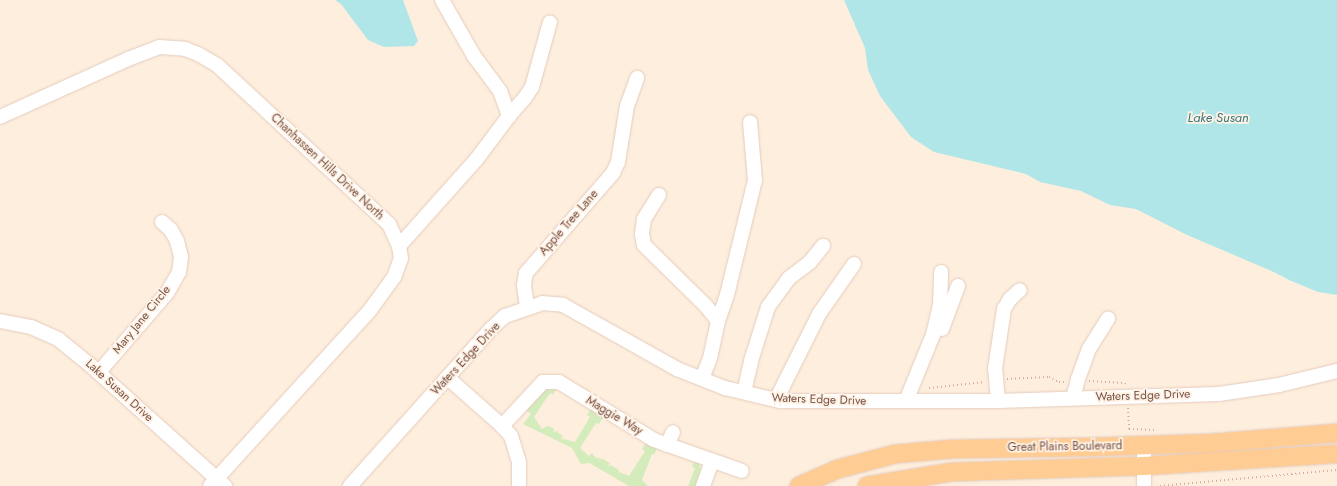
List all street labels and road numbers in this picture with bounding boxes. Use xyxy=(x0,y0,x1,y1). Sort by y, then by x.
street label: Chanhassen Hills Drive North xyxy=(267,111,387,223)
street label: Apple Tree Lane xyxy=(537,187,601,259)
street label: Mary Jane Circle xyxy=(110,283,174,357)
street label: Waters Edge Drive xyxy=(428,319,504,399)
street label: Lake Susan Drive xyxy=(82,357,156,425)
street label: Waters Edge Drive xyxy=(1095,387,1191,405)
street label: Waters Edge Drive xyxy=(771,391,867,409)
street label: Maggie Way xyxy=(583,393,645,439)
street label: Great Plains Boulevard xyxy=(1007,439,1123,455)

